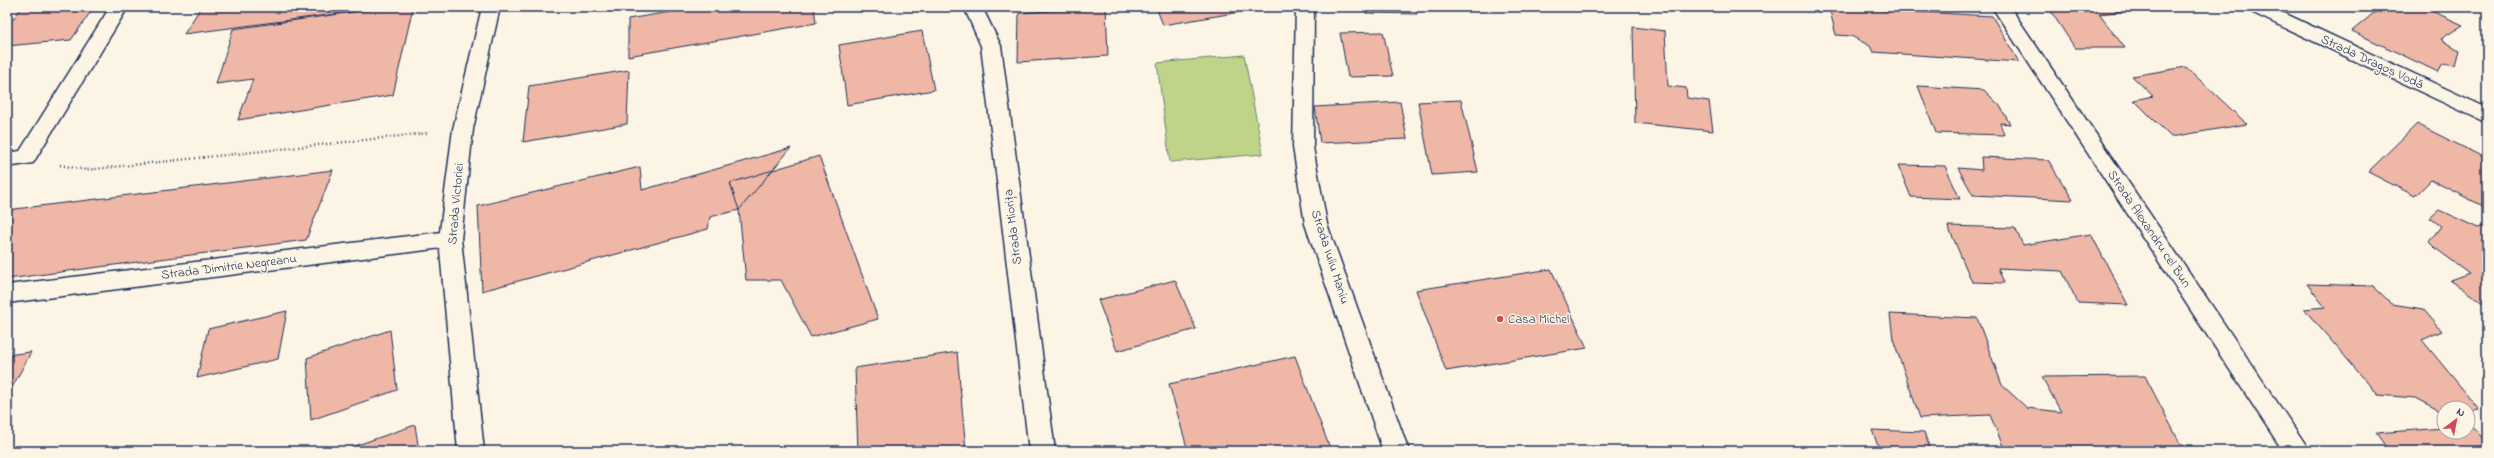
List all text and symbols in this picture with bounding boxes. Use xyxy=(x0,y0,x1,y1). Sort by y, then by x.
street label: Strada Dragoș Vodă xyxy=(2317,30,2427,95)
street label: Strada Victoriei xyxy=(443,162,469,246)
street label: Strada Alexandru cel Bun xyxy=(2102,166,2196,292)
street label: Strada Miorița xyxy=(999,188,1027,266)
street label: Strada Iuliu Maniu xyxy=(1306,207,1354,307)
street label: Strada Dimitrie Negreanu xyxy=(160,249,298,286)
place label: Casa Michel xyxy=(1508,310,1569,329)
marker: Casa Michel xyxy=(1495,314,1505,324)
north arrow xyxy=(2436,400,2476,440)
text: N xyxy=(2453,404,2468,421)

